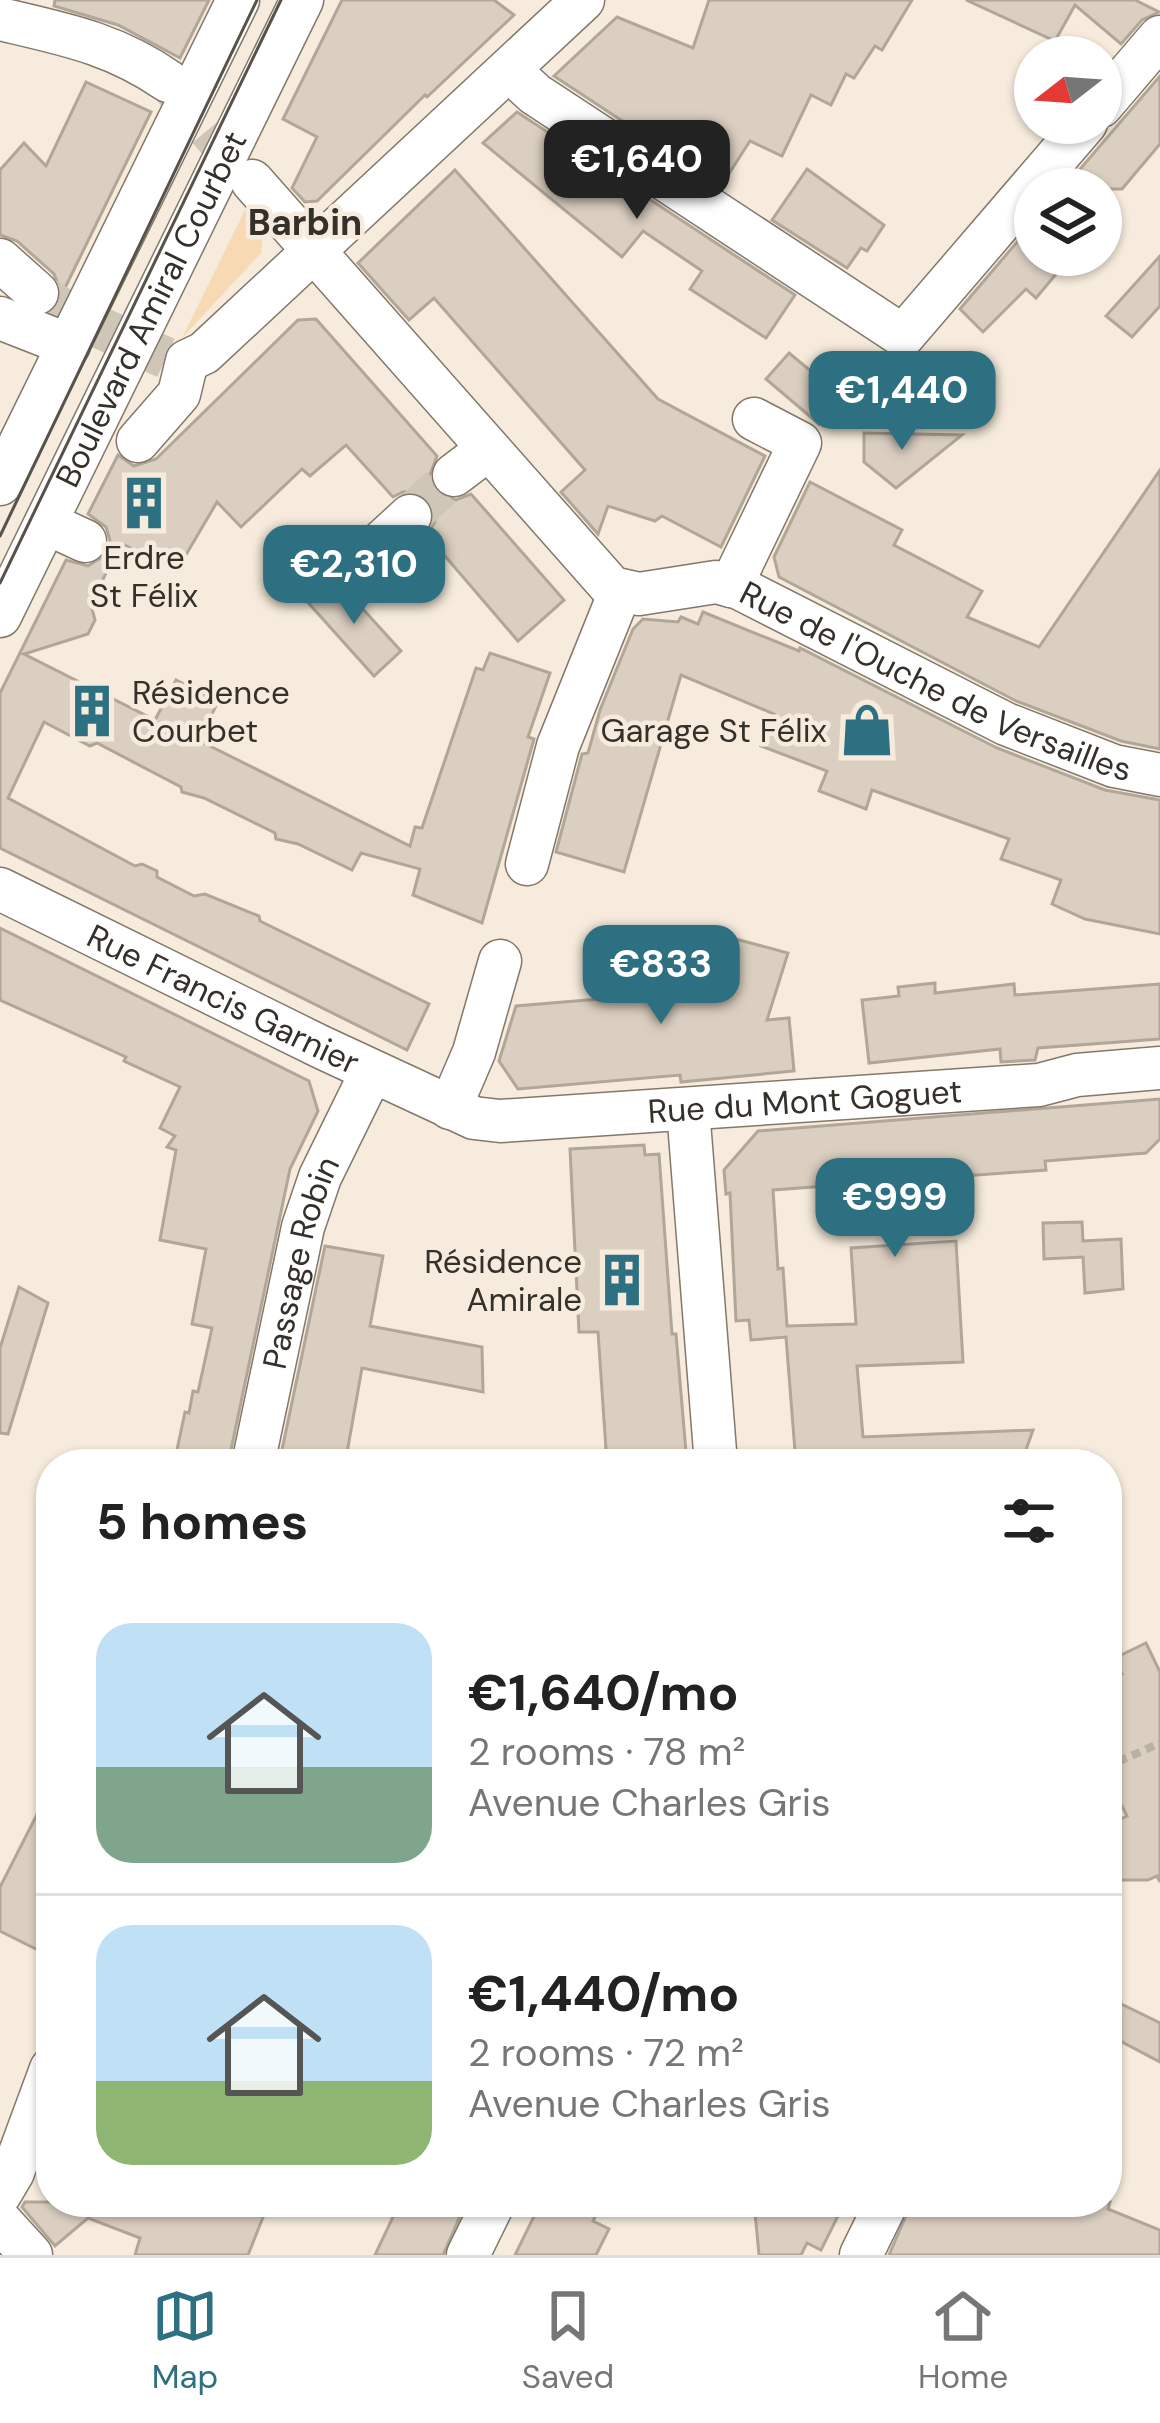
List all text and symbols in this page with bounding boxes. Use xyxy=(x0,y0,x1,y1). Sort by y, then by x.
north arrow xyxy=(1014,36,1122,144)
map controls xyxy=(1014,36,1122,276)
pin: €1,640 xyxy=(539,120,735,222)
street label: Boulevard Amiral Courbet xyxy=(45,124,256,494)
text: €1,640 xyxy=(571,133,703,184)
button: layers xyxy=(1014,168,1122,276)
district label: Barbin xyxy=(248,199,362,246)
pin: €1,440 xyxy=(804,351,1000,453)
text: €1,440 xyxy=(836,364,968,415)
building icon: Erdre St Félix xyxy=(115,474,173,532)
pin: €2,310 xyxy=(256,525,452,627)
place label: Erdre St Félix xyxy=(90,536,198,617)
text: €2,310 xyxy=(290,538,418,589)
street label: Rue de l'Ouche de Versailles xyxy=(733,571,1135,790)
place label: Résidence Courbet xyxy=(132,671,290,752)
building icon: Résidence Courbet xyxy=(63,682,121,740)
shop icon: Garage St Félix xyxy=(838,701,896,759)
place label: Garage St Félix xyxy=(600,709,827,752)
street label: Rue Francis Garnier xyxy=(80,914,367,1083)
pin: €833 xyxy=(590,925,732,1027)
text: €833 xyxy=(610,938,712,989)
street label: Rue du Mont Goguet xyxy=(646,1069,963,1133)
street label: Passage Robin xyxy=(252,1148,349,1373)
pin: €999 xyxy=(824,1158,966,1260)
text: €999 xyxy=(842,1171,948,1222)
place label: Résidence Amirale xyxy=(424,1240,582,1321)
building icon: Résidence Amirale xyxy=(593,1251,651,1309)
text: 5 homes xyxy=(96,1488,308,1555)
icon: filters xyxy=(996,1488,1062,1554)
text: €1,640/mo xyxy=(468,1659,739,1726)
icon: home xyxy=(192,1671,336,1815)
text: 2 rooms · 78 m² xyxy=(468,1726,745,1777)
text: Avenue Charles Gris xyxy=(468,1777,831,1828)
text: €1,440/mo xyxy=(468,1960,739,2027)
icon: home xyxy=(192,1973,336,2117)
text: 2 rooms · 72 m² xyxy=(468,2027,744,2078)
text: Avenue Charles Gris xyxy=(468,2078,831,2129)
tab: Map xyxy=(152,2283,218,2398)
tab: Saved xyxy=(522,2283,614,2398)
tab: Home xyxy=(918,2283,1008,2398)

